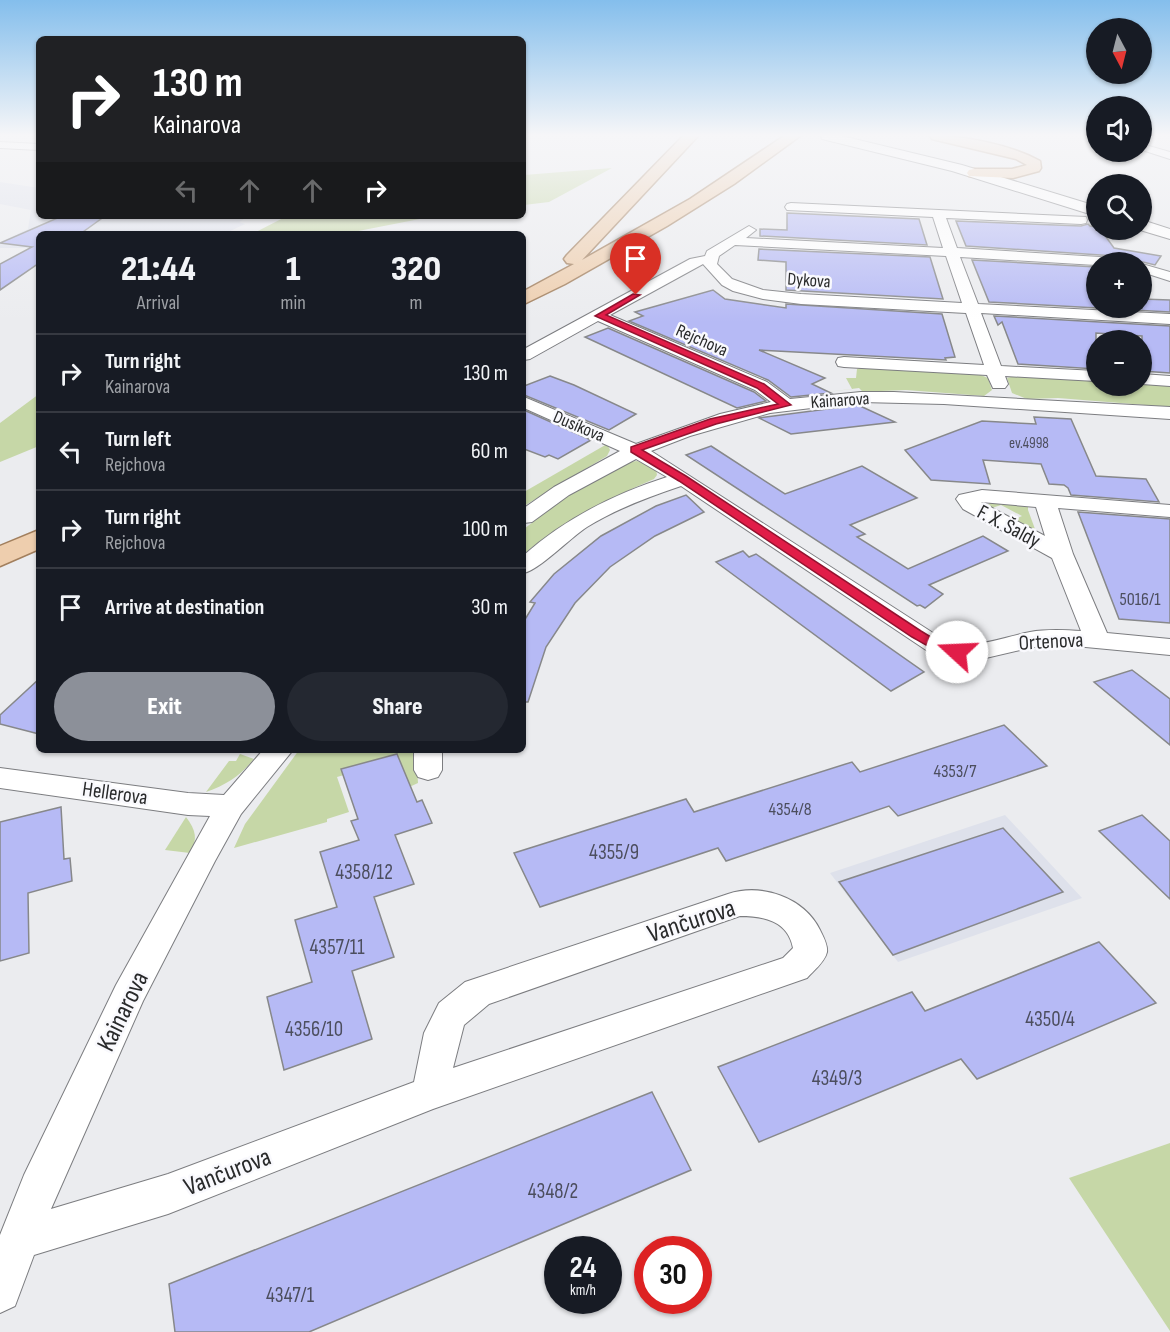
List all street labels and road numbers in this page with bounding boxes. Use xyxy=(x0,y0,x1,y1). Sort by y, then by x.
street label: Dykova xyxy=(787,269,831,292)
street label: Rejchova xyxy=(673,320,731,361)
street label: Kainarova xyxy=(810,388,870,413)
street label: Dusíkova xyxy=(550,406,608,447)
street label: F. X. Šaldy xyxy=(973,499,1045,553)
street label: Ortenova xyxy=(1018,627,1084,656)
street label: Hellerova xyxy=(81,777,149,810)
street label: Vančurova xyxy=(644,893,739,950)
street label: Kainarova xyxy=(91,967,156,1057)
street label: Vančurova xyxy=(180,1142,275,1203)

